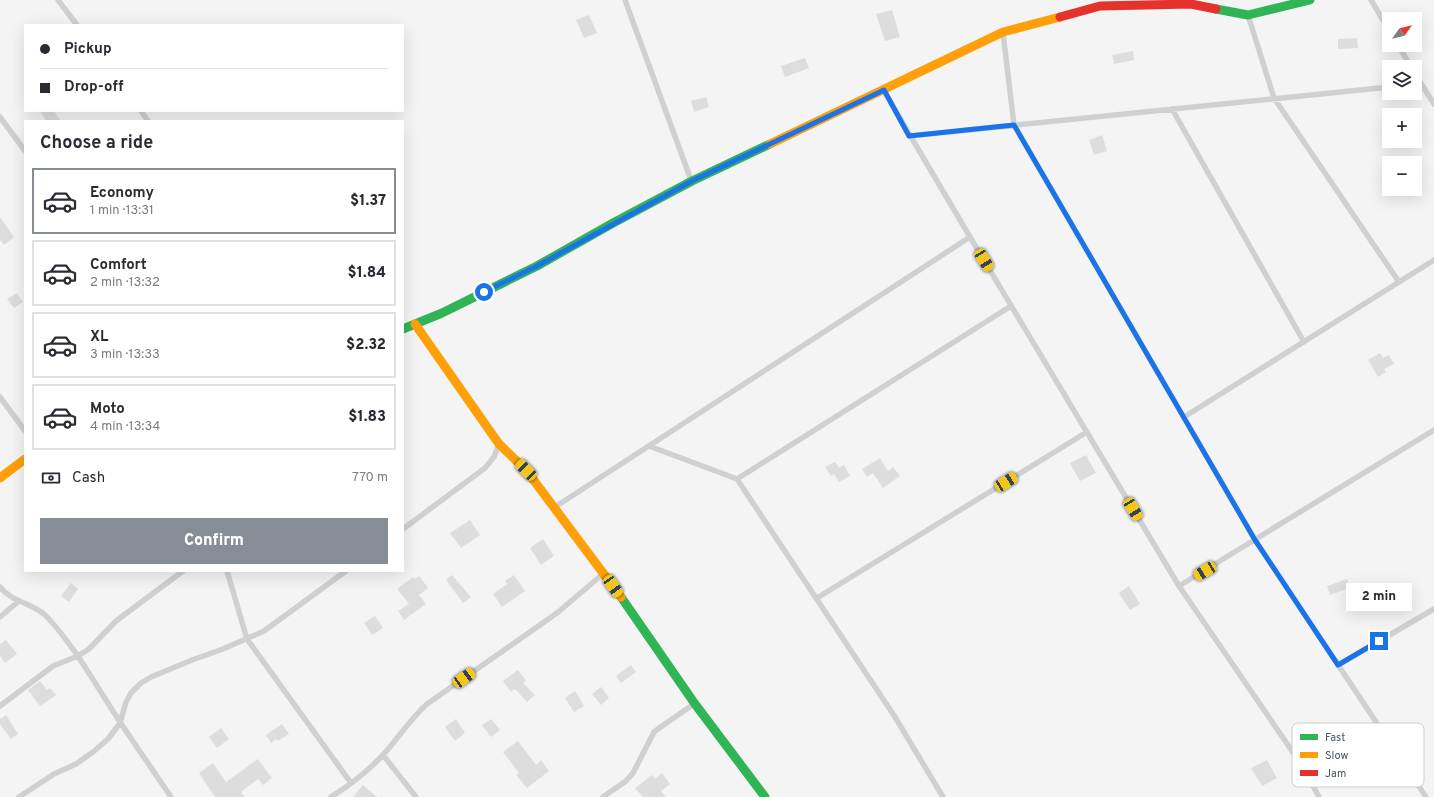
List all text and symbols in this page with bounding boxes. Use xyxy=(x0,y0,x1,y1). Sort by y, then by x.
north arrow xyxy=(1382,12,1422,52)
map controls xyxy=(1382,12,1422,196)
text: Pickup xyxy=(64,40,112,59)
button: layers xyxy=(1382,60,1422,100)
text: Drop-off xyxy=(64,78,124,97)
button: + xyxy=(1382,108,1422,148)
text: Choose a ride xyxy=(40,132,153,155)
button: − xyxy=(1382,156,1422,196)
icon: car xyxy=(42,183,78,219)
text: Economy xyxy=(90,184,154,203)
text: $1.37 xyxy=(350,192,386,211)
text: 1 min · 13:31 xyxy=(90,203,154,219)
car xyxy=(973,247,995,273)
icon: car xyxy=(42,255,78,291)
text: Comfort xyxy=(90,256,147,275)
text: $1.84 xyxy=(348,264,386,283)
text: 2 min · 13:32 xyxy=(90,275,160,291)
route start xyxy=(475,283,493,301)
icon: car xyxy=(42,327,78,363)
text: XL xyxy=(90,328,108,347)
text: $2.32 xyxy=(346,336,386,355)
text: 3 min · 13:33 xyxy=(90,347,160,363)
icon: car xyxy=(42,399,78,435)
text: Moto xyxy=(90,400,125,419)
text: $1.83 xyxy=(348,408,386,427)
text: 4 min · 13:34 xyxy=(90,419,160,435)
car xyxy=(513,457,539,483)
icon: cash xyxy=(40,467,62,489)
text: Cash xyxy=(72,469,105,488)
text: 770 m xyxy=(352,470,388,486)
car xyxy=(993,471,1019,493)
car xyxy=(1122,496,1144,522)
button: Confirm xyxy=(40,518,388,564)
car xyxy=(1192,560,1218,582)
car xyxy=(601,573,625,599)
callout: 2 min xyxy=(1346,583,1412,611)
text: 2 min xyxy=(1362,589,1396,605)
route end xyxy=(1370,632,1388,650)
car xyxy=(451,666,477,690)
legend xyxy=(1292,723,1424,787)
text: Fast xyxy=(1325,731,1345,745)
text: Slow xyxy=(1325,749,1348,763)
text: Jam xyxy=(1325,767,1346,781)

